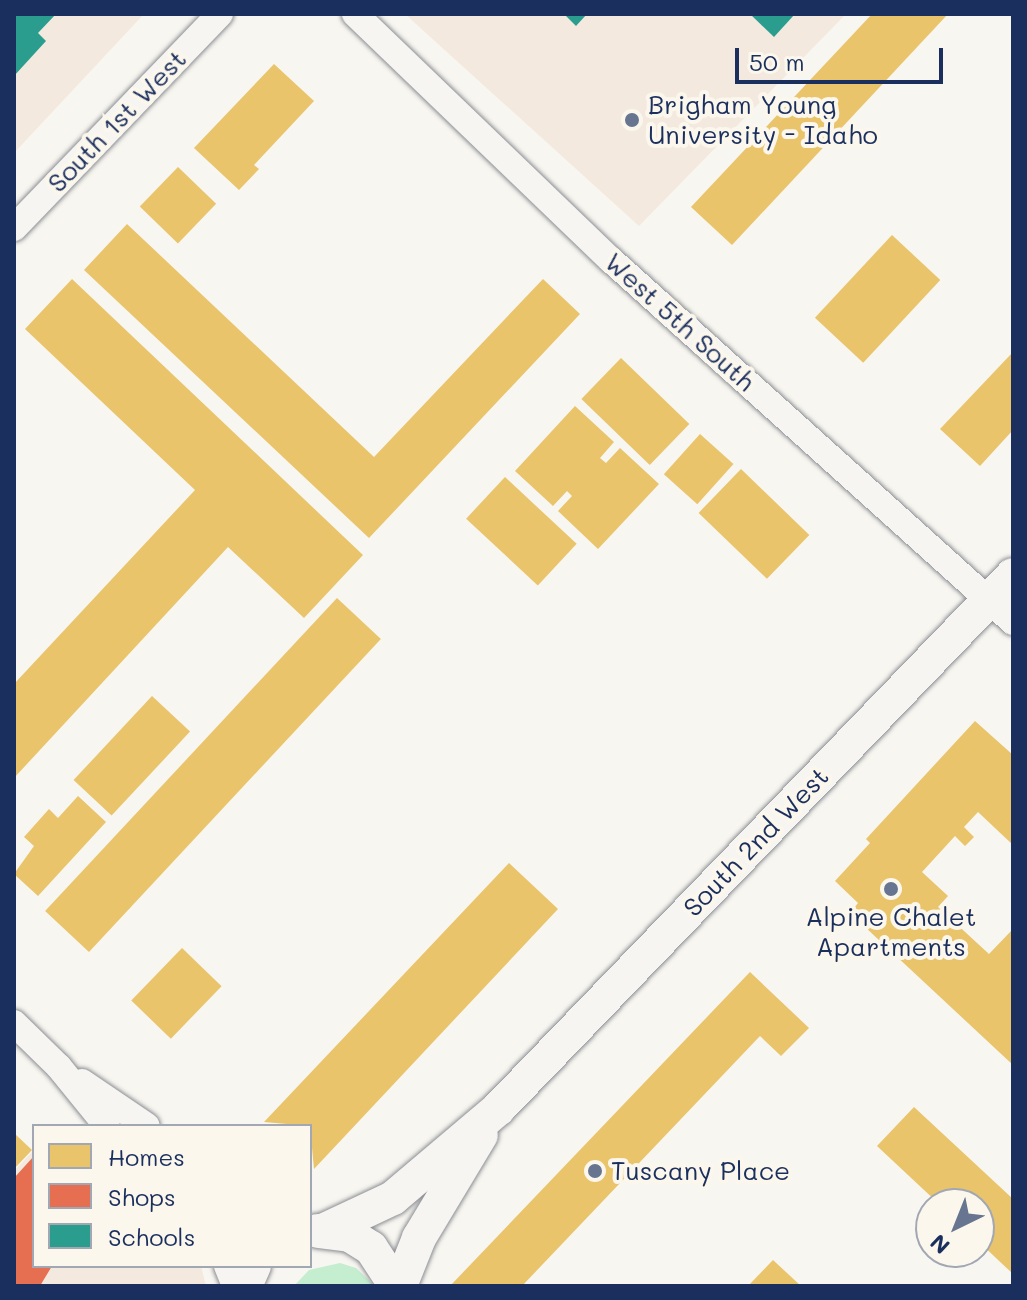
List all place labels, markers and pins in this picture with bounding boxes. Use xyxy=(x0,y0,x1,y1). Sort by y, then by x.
place label: Brigham Young University - Idaho xyxy=(648,89,878,150)
marker: Brigham Young University - Idaho xyxy=(623,111,641,129)
marker: Alpine Chalet Apartments xyxy=(882,880,900,898)
place label: Alpine Chalet Apartments xyxy=(806,901,976,962)
place label: Tuscany Place xyxy=(611,1155,790,1187)
marker: Tuscany Place xyxy=(586,1162,604,1180)

